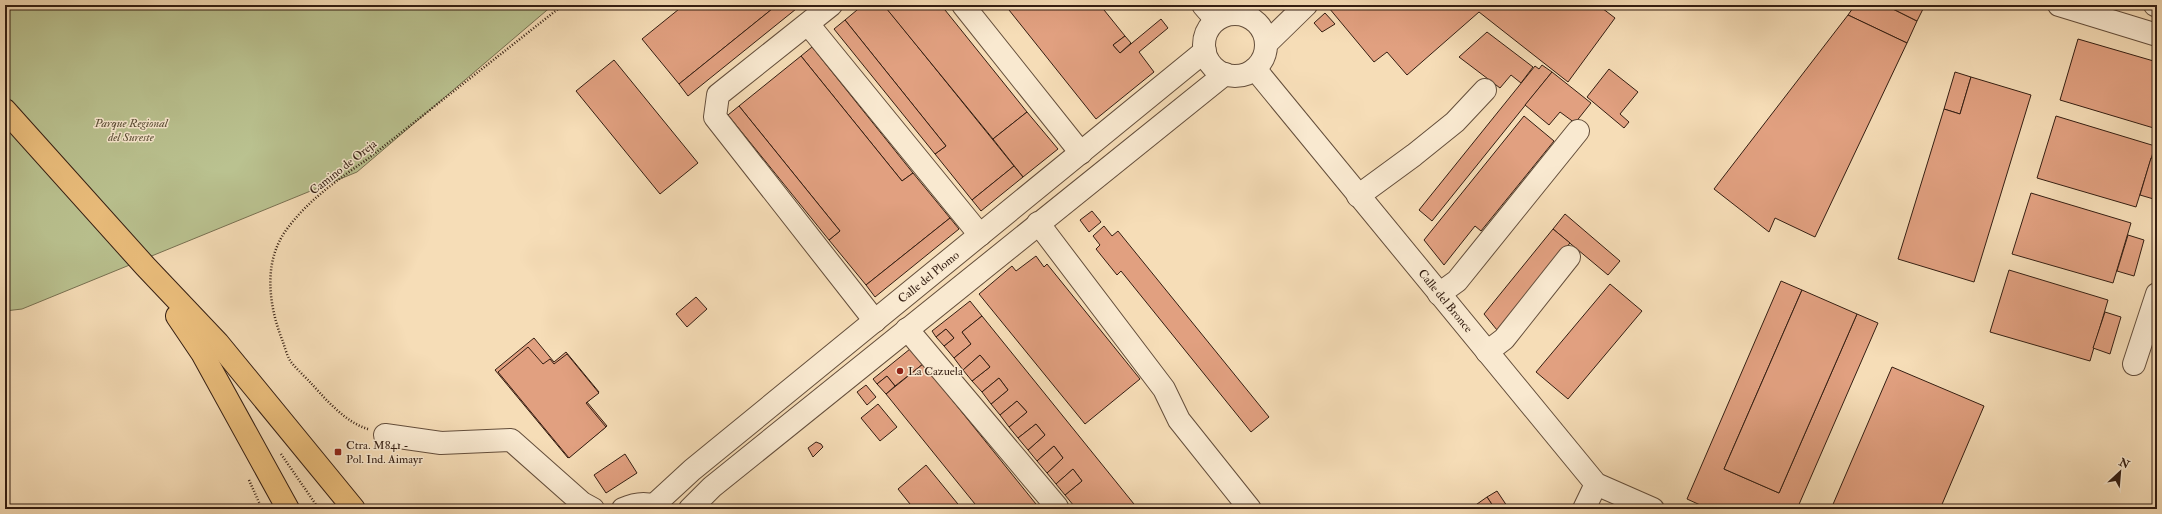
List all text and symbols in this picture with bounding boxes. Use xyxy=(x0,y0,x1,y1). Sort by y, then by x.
park label: Parque Regional del Sureste xyxy=(93,116,169,145)
street label: Camino de Oreja xyxy=(307,136,381,198)
street label: Calle del Plomo xyxy=(895,248,963,307)
street label: Calle del Bronce xyxy=(1415,266,1476,336)
place label: La Cazuela xyxy=(908,364,964,379)
marker: La Cazuela xyxy=(895,366,905,376)
place label: Ctra. M841 - Pol. Ind. Aimayr xyxy=(346,438,423,467)
marker: Ctra. M841 - Pol. Ind. Aimayr xyxy=(333,447,343,457)
north arrow xyxy=(2100,452,2140,492)
text: N xyxy=(2116,455,2132,472)

